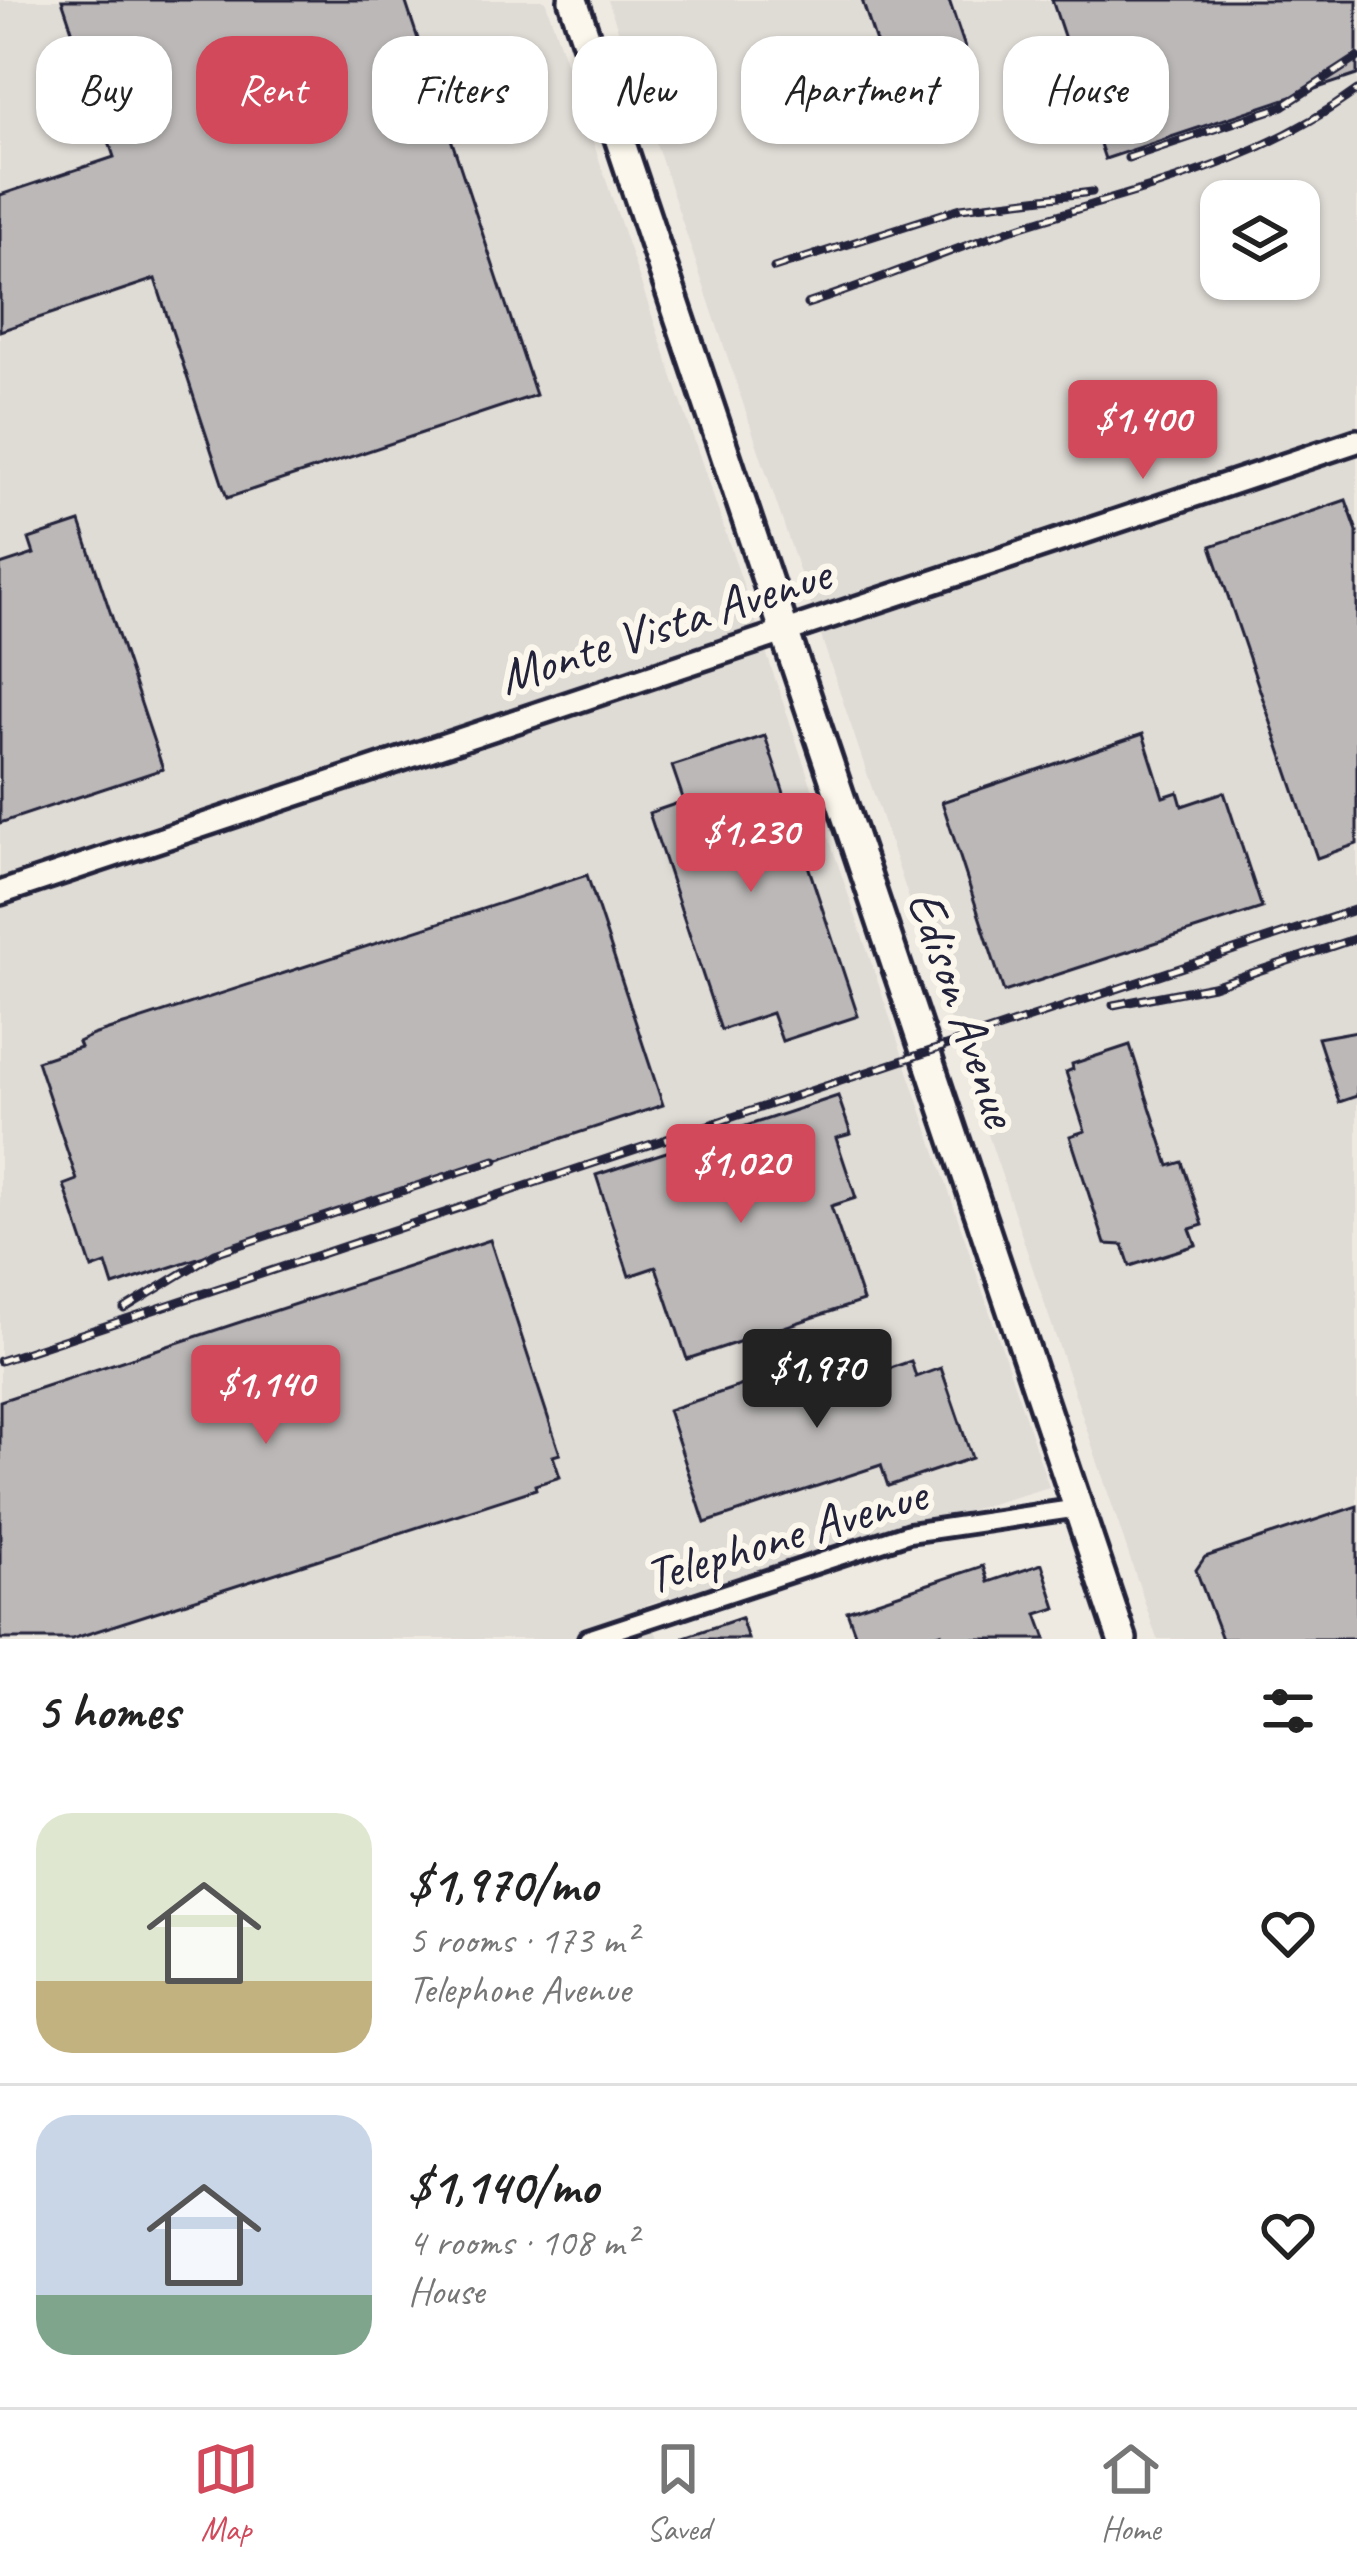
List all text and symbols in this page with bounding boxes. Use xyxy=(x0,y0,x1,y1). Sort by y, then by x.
chip: Buy xyxy=(36,36,172,144)
chip: Rent xyxy=(196,36,348,144)
chip: Filters xyxy=(372,36,548,144)
chip: New xyxy=(572,36,717,144)
chip: Apartment xyxy=(741,36,979,144)
chip: House xyxy=(1003,36,1169,144)
map controls xyxy=(1200,180,1320,300)
button: layers xyxy=(1200,180,1320,300)
pin: $1,400 xyxy=(1045,380,1241,482)
text: $1,400 xyxy=(1095,394,1191,443)
street label: Monte Vista Avenue xyxy=(491,540,841,709)
pin: $1,230 xyxy=(653,793,849,895)
text: $1,230 xyxy=(703,807,799,856)
street label: Edison Avenue xyxy=(893,882,1034,1138)
pin: $1,020 xyxy=(643,1124,839,1226)
text: $1,020 xyxy=(693,1138,789,1187)
pin: $1,970 xyxy=(719,1329,915,1431)
text: $1,970 xyxy=(770,1343,864,1392)
pin: $1,140 xyxy=(168,1345,364,1447)
text: $1,140 xyxy=(218,1359,314,1408)
street label: Telephone Avenue xyxy=(637,1461,937,1608)
icon: filters xyxy=(1255,1678,1321,1744)
text: 5 homes xyxy=(36,1679,179,1743)
text: $1,970/mo xyxy=(408,1852,597,1916)
icon: home xyxy=(132,1861,276,2005)
icon: heart xyxy=(1255,1900,1321,1966)
text: 5 rooms · 173 m² xyxy=(408,1916,636,1965)
text: Telephone Avenue xyxy=(408,1965,630,2014)
text: $1,140/mo xyxy=(408,2154,598,2218)
icon: home xyxy=(132,2163,276,2307)
icon: heart xyxy=(1255,2202,1321,2268)
text: 4 rooms · 108 m² xyxy=(408,2218,636,2267)
text: House xyxy=(408,2267,484,2316)
tab: Map xyxy=(193,2436,259,2550)
tab: Saved xyxy=(645,2436,711,2550)
tab: Home xyxy=(1098,2436,1164,2550)

